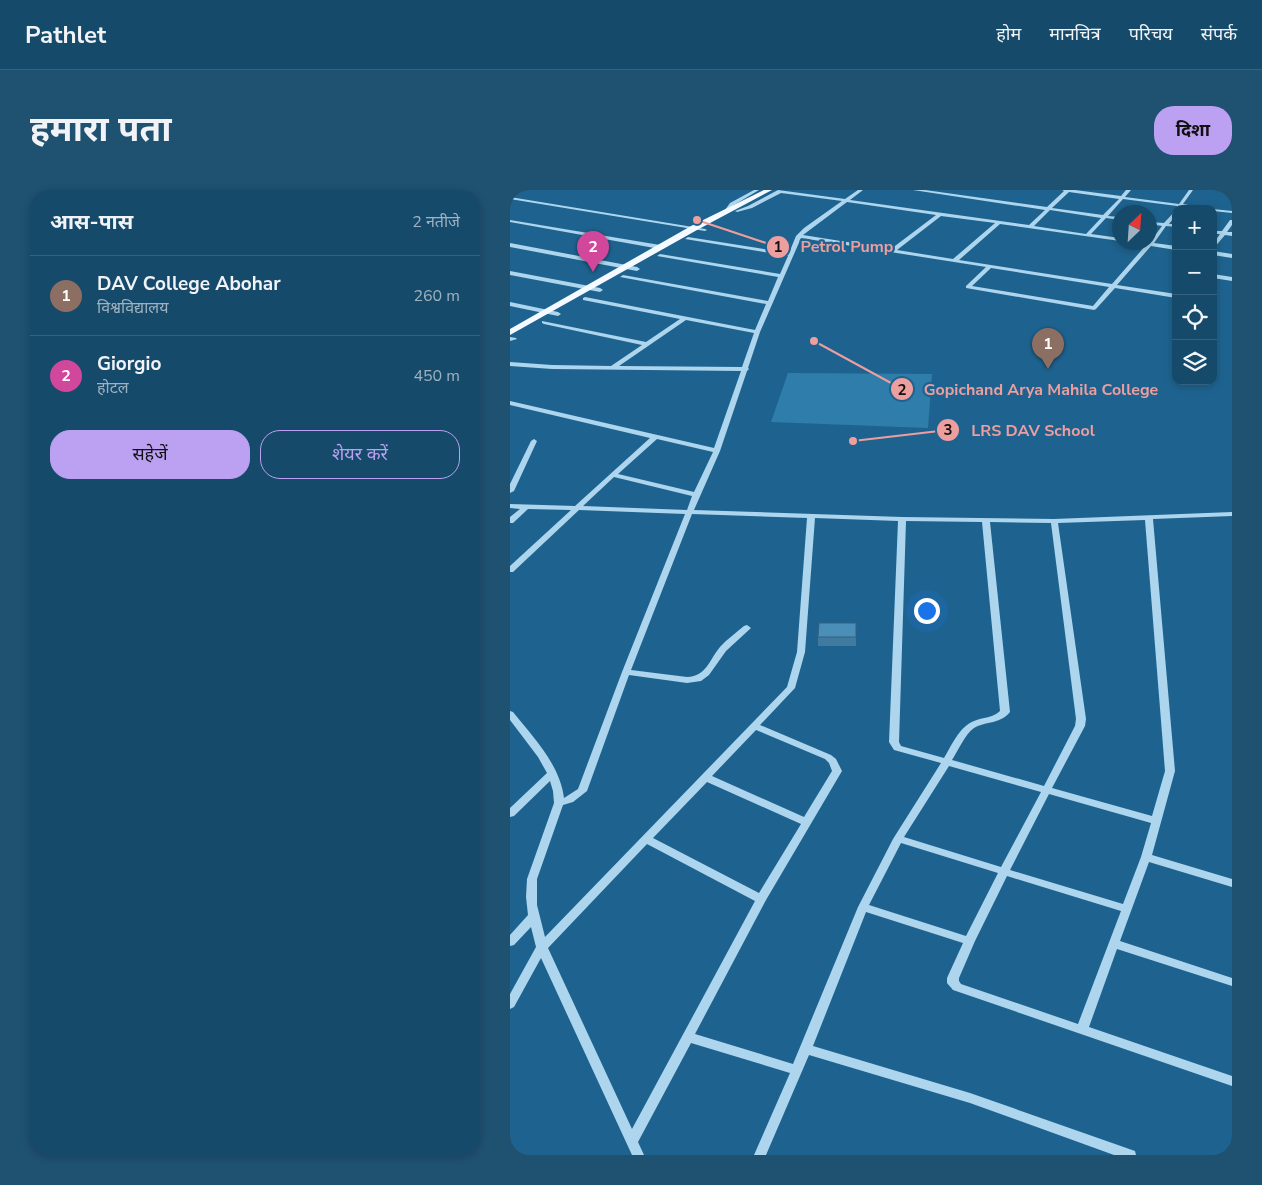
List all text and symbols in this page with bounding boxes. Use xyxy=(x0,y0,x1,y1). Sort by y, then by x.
text: Pathlet xyxy=(25,19,106,51)
text: होम xyxy=(996,22,1021,46)
text: मानचित्र xyxy=(1049,22,1101,46)
text: परिचय xyxy=(1129,22,1173,46)
text: संपर्क xyxy=(1201,22,1237,46)
text: हमारा पता xyxy=(30,106,172,153)
button: दिशा xyxy=(1154,106,1232,155)
north arrow xyxy=(1112,205,1157,250)
map controls xyxy=(1172,205,1217,385)
button: + xyxy=(1172,205,1217,250)
text: आस-पास xyxy=(50,208,133,236)
text: 2 नतीजे xyxy=(412,211,460,233)
pin: 2 xyxy=(577,231,609,272)
callout: Petrol Pump xyxy=(765,231,903,262)
text: Petrol Pump xyxy=(801,236,893,258)
text: 1 xyxy=(773,237,783,257)
button: − xyxy=(1172,250,1217,295)
text: DAV College Abohar xyxy=(97,271,281,297)
text: 1 xyxy=(61,285,71,307)
text: 260 m xyxy=(413,285,460,307)
button: locate xyxy=(1172,295,1217,340)
text: विश्वविद्यालय xyxy=(97,297,168,319)
pin: 1 xyxy=(1032,328,1064,369)
button: layers xyxy=(1172,340,1217,385)
text: Giorgio xyxy=(97,351,161,377)
text: 2 xyxy=(61,365,71,387)
text: 450 m xyxy=(413,365,460,387)
callout: Gopichand Arya Mahila College xyxy=(889,374,1169,405)
text: होटल xyxy=(97,377,129,399)
text: Gopichand Arya Mahila College xyxy=(924,379,1159,401)
text: 2 xyxy=(897,380,907,400)
callout: LRS DAV School xyxy=(936,414,1104,445)
text: 3 xyxy=(943,420,953,440)
text: LRS DAV School xyxy=(971,420,1095,442)
button: सहेजें xyxy=(50,430,250,479)
button: शेयर करें xyxy=(260,430,460,479)
your location xyxy=(914,598,940,624)

